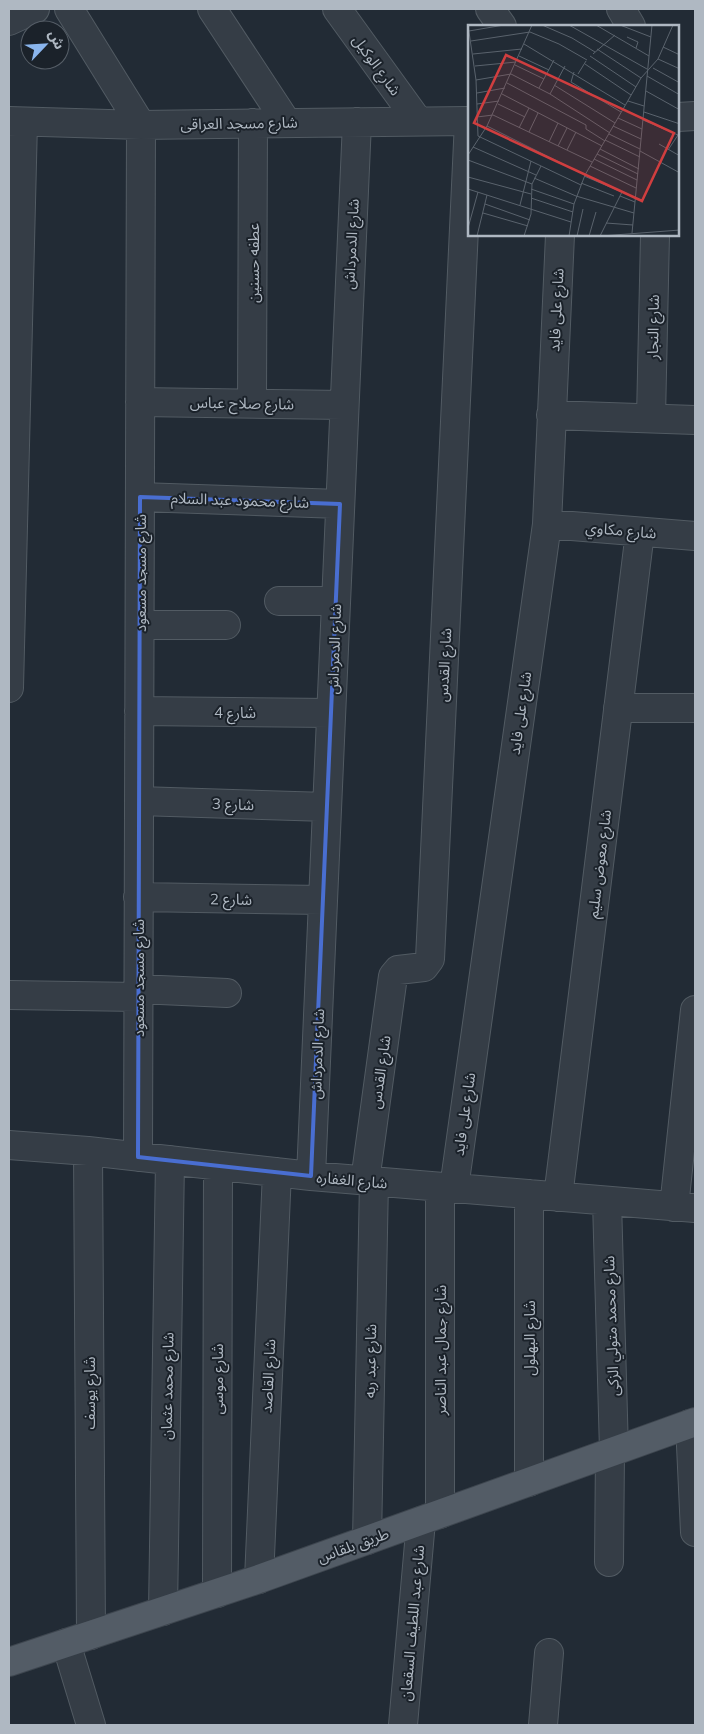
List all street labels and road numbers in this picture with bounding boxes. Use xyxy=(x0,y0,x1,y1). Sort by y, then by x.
street label: شارع الوكيل xyxy=(346,31,406,101)
street label: شارع مسجد العراقى xyxy=(180,112,298,137)
street label: شارع الدمرداش xyxy=(339,198,366,290)
street label: عطفه حسنين xyxy=(244,222,263,303)
street label: شارع على فايد xyxy=(544,267,571,352)
street label: شارع النجار xyxy=(643,294,666,361)
street label: شارع صلاح عباس xyxy=(190,393,295,416)
street label: شارع محمود عبد السلام xyxy=(170,488,310,515)
street label: شارع مسجد مسعود xyxy=(131,514,153,632)
street label: شارع مكاوي xyxy=(584,517,657,546)
street label: شارع الدمرداش xyxy=(323,603,348,695)
street label: شارع القدس xyxy=(433,627,458,703)
street label: شارع على فايد xyxy=(505,670,538,756)
street label: شارع 4 xyxy=(214,703,256,725)
street label: شارع 3 xyxy=(211,794,255,817)
street label: شارع معوض سليم xyxy=(583,808,618,920)
street label: شارع 2 xyxy=(210,889,252,912)
street label: شارع مسجد مسعود xyxy=(129,919,151,1037)
street label: شارع الدمرداش xyxy=(306,1008,331,1100)
street label: شارع القدس xyxy=(365,1034,398,1110)
street label: شارع على فايد xyxy=(449,1071,482,1157)
street label: شارع الغفاره xyxy=(315,1167,389,1196)
street label: شارع محمد متولي الزكى xyxy=(599,1255,626,1397)
street label: شارع جمال عبد الناصر xyxy=(431,1285,453,1416)
street label: شارع البهلول xyxy=(520,1300,542,1376)
street label: شارع عبد ربه xyxy=(360,1324,383,1398)
street label: شارع محمد عثمان xyxy=(157,1332,180,1440)
street label: شارع القاصد xyxy=(257,1338,282,1414)
street label: شارع موسى xyxy=(208,1343,230,1414)
street label: شارع يوسف xyxy=(80,1356,102,1429)
street label: طريق بلقاس xyxy=(315,1523,392,1568)
street label: شارع عبد اللطيف السقعان xyxy=(396,1544,431,1702)

